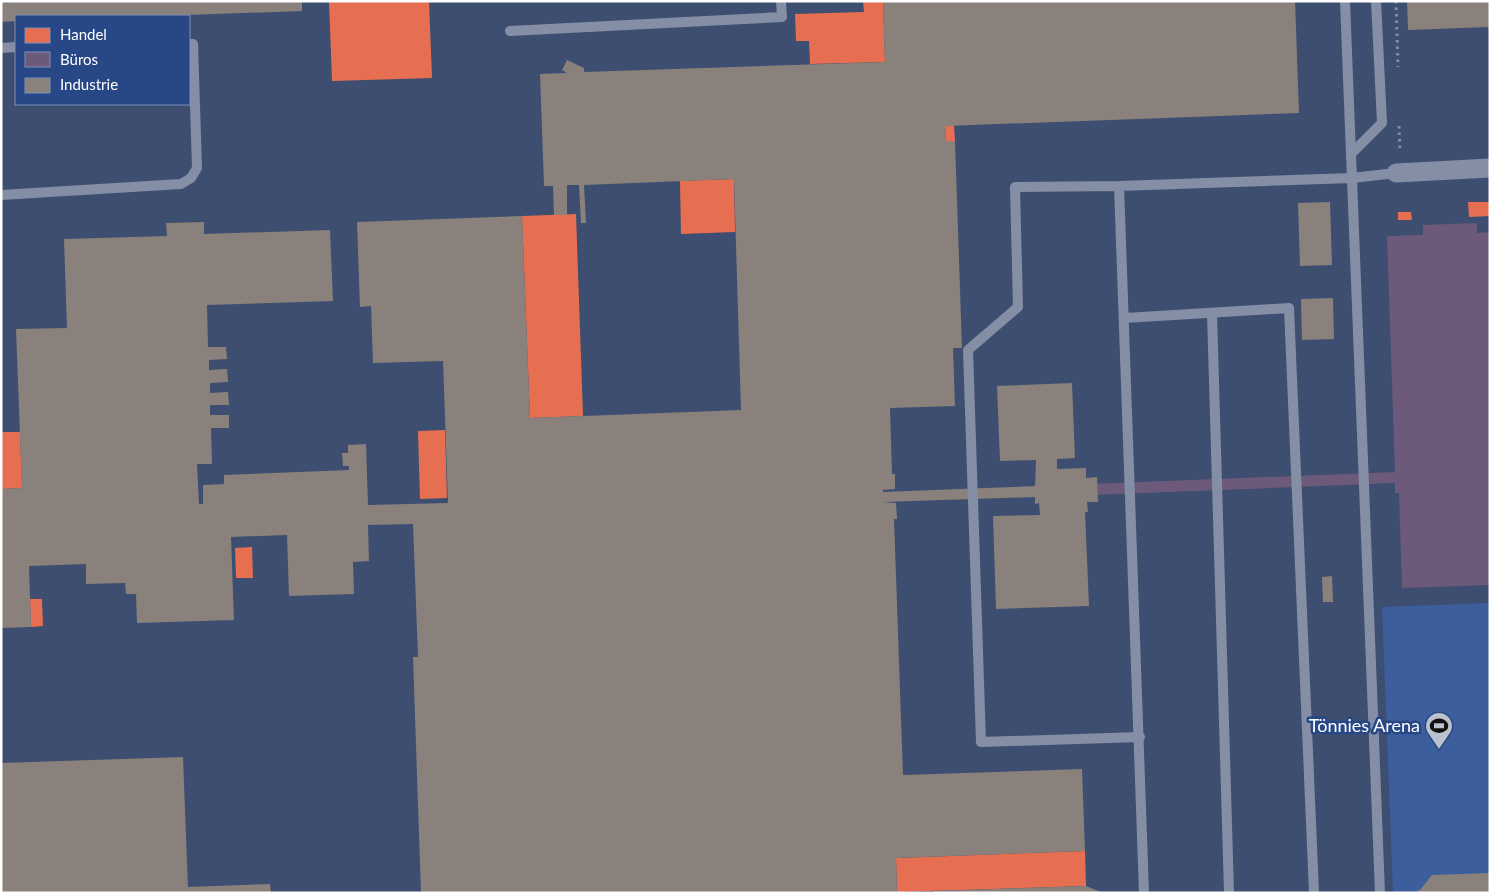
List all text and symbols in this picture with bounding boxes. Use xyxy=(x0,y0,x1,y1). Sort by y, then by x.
legend xyxy=(15,15,190,105)
text: Handel xyxy=(60,25,107,43)
text: Büros xyxy=(60,50,98,68)
text: Industrie xyxy=(60,75,118,93)
sports icon: Tönnies Arena xyxy=(1424,711,1454,750)
place label: Tönnies Arena xyxy=(1309,714,1420,736)

